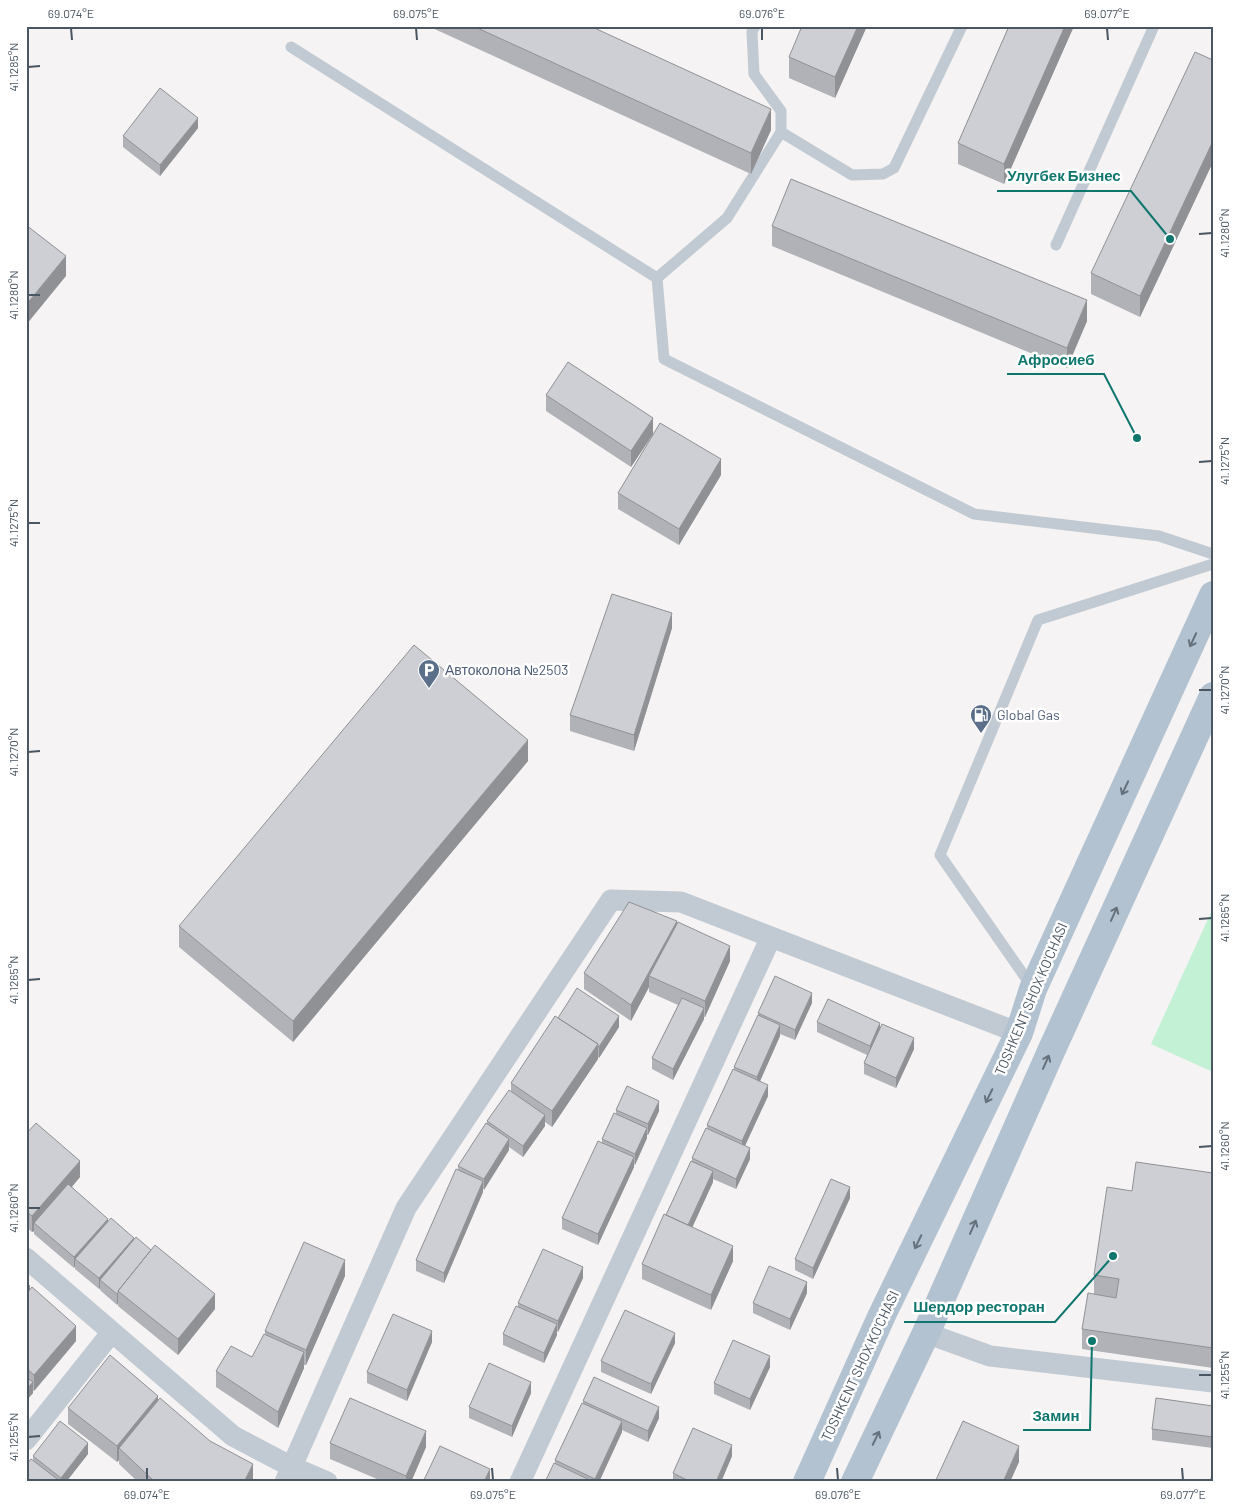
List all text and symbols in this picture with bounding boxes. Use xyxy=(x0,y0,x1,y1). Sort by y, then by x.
text: 69.074°E xyxy=(48,6,94,20)
text: 69.075°E xyxy=(393,6,439,20)
text: 69.076°E xyxy=(739,6,785,20)
text: 69.077°E xyxy=(1084,6,1130,20)
text: 41.1285°N xyxy=(6,43,20,91)
callout: Улугбек Бизнес xyxy=(997,161,1131,191)
text: Улугбек Бизнес xyxy=(1007,166,1121,184)
text: 41.1280°N xyxy=(1217,208,1231,258)
text: 41.1280°N xyxy=(6,270,20,320)
callout: Афросиеб xyxy=(1007,344,1104,374)
text: Афросиеб xyxy=(1017,350,1095,368)
text: 41.1275°N xyxy=(1217,437,1231,485)
text: 41.1275°N xyxy=(6,499,20,547)
one-way arrow xyxy=(1187,632,1197,647)
parking icon: Автоколона №2503 xyxy=(417,658,441,689)
place label: Автоколона №2503 xyxy=(445,661,569,678)
text: 41.1270°N xyxy=(1217,666,1231,714)
fuel station icon: Global Gas xyxy=(969,703,993,734)
place label: Global Gas xyxy=(997,706,1060,723)
text: 41.1270°N xyxy=(6,728,20,776)
one-way arrow xyxy=(1120,780,1129,795)
text: 41.1265°N xyxy=(1217,894,1231,942)
one-way arrow xyxy=(1109,907,1119,922)
street label: TOSHKENT SHOX KO'CHASI xyxy=(991,920,1070,1078)
text: 41.1265°N xyxy=(6,956,20,1004)
one-way arrow xyxy=(1042,1055,1052,1070)
one-way arrow xyxy=(983,1088,993,1103)
text: 41.1260°N xyxy=(1217,1121,1231,1171)
text: 41.1260°N xyxy=(6,1183,20,1233)
one-way arrow xyxy=(969,1220,979,1235)
one-way arrow xyxy=(913,1234,922,1249)
street label: TOSHKENT SHOX KO'CHASI xyxy=(817,1288,902,1444)
callout: Шердор ресторан xyxy=(904,1292,1055,1322)
text: Шердор ресторан xyxy=(913,1297,1045,1315)
text: 41.1255°N xyxy=(1217,1351,1231,1399)
callout: Замин xyxy=(1023,1400,1090,1430)
text: Замин xyxy=(1032,1406,1080,1424)
text: 41.1255°N xyxy=(6,1413,20,1461)
one-way arrow xyxy=(872,1431,881,1446)
text: 69.074°E xyxy=(124,1487,170,1501)
text: 69.075°E xyxy=(470,1487,516,1501)
text: 69.076°E xyxy=(815,1487,861,1501)
text: 69.077°E xyxy=(1160,1487,1206,1501)

